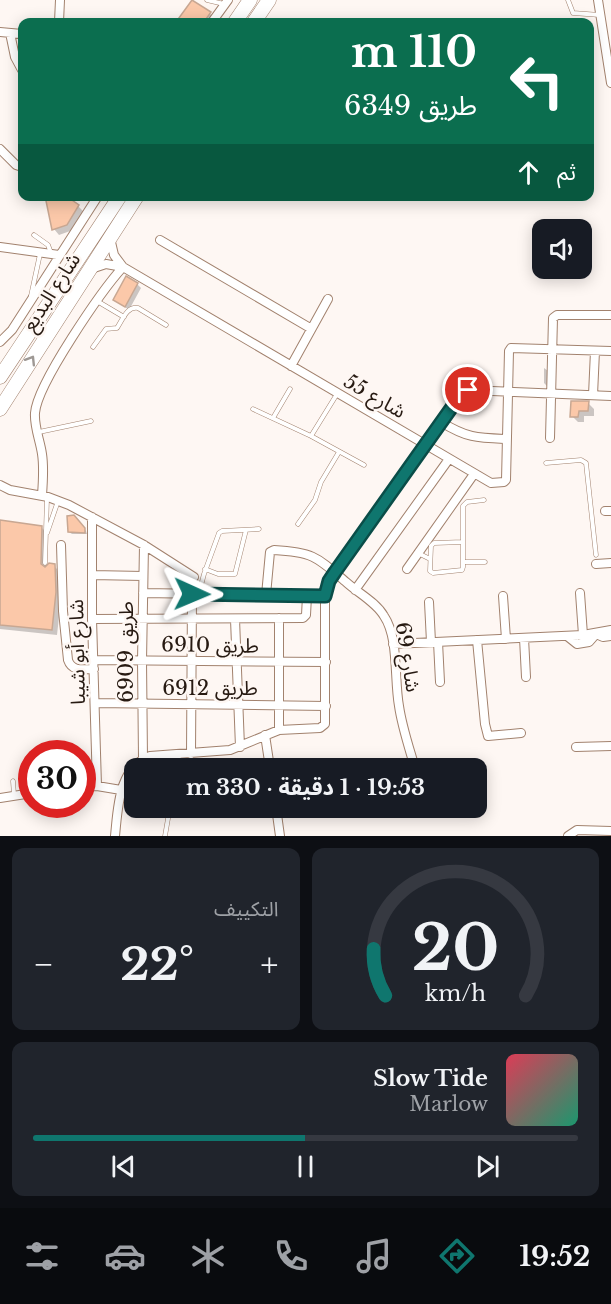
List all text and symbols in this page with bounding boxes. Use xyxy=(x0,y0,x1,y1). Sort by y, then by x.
text: 110 m xyxy=(351,26,477,78)
icon: left xyxy=(498,42,576,120)
text: طريق 6349 xyxy=(344,89,477,122)
icon: ahead xyxy=(512,156,545,189)
text: ثم xyxy=(557,159,576,186)
map controls xyxy=(532,219,592,279)
button: sound xyxy=(532,219,592,279)
street label: شارع البديع xyxy=(17,248,88,337)
one-way arrow xyxy=(24,356,36,366)
pin xyxy=(442,364,493,415)
street label: شارع 55 xyxy=(338,369,410,426)
icon: arrive xyxy=(451,373,484,406)
position arrow xyxy=(160,562,224,626)
street label: شارع أبو شيبا xyxy=(64,599,93,705)
street label: طريق 6909 xyxy=(114,601,139,703)
street label: شارع 69 xyxy=(388,620,425,694)
street label: طريق 6910 xyxy=(161,632,259,659)
street label: طريق 6912 xyxy=(162,676,258,701)
speed limit sign: 30 xyxy=(18,740,96,818)
text: 19:53 · 1 دقيقة · 330 m xyxy=(186,774,425,801)
text: التكييف xyxy=(214,897,279,921)
text: 20 xyxy=(411,909,499,987)
text: 22° xyxy=(120,936,194,992)
text: − xyxy=(33,944,54,985)
text: + xyxy=(260,944,279,985)
text: km/h xyxy=(425,980,486,1007)
text: Slow Tide xyxy=(373,1065,488,1092)
text: Marlow xyxy=(409,1092,488,1116)
icon: previous xyxy=(107,1150,140,1183)
icon: pause xyxy=(289,1150,322,1183)
icon: next xyxy=(471,1150,504,1183)
icon: filters xyxy=(21,1235,63,1277)
icon: car xyxy=(104,1235,146,1277)
icon: climate xyxy=(187,1235,229,1277)
icon: phone xyxy=(270,1235,312,1277)
icon: music xyxy=(353,1235,395,1277)
icon: directions xyxy=(436,1235,478,1277)
text: 19:52 xyxy=(519,1240,590,1273)

